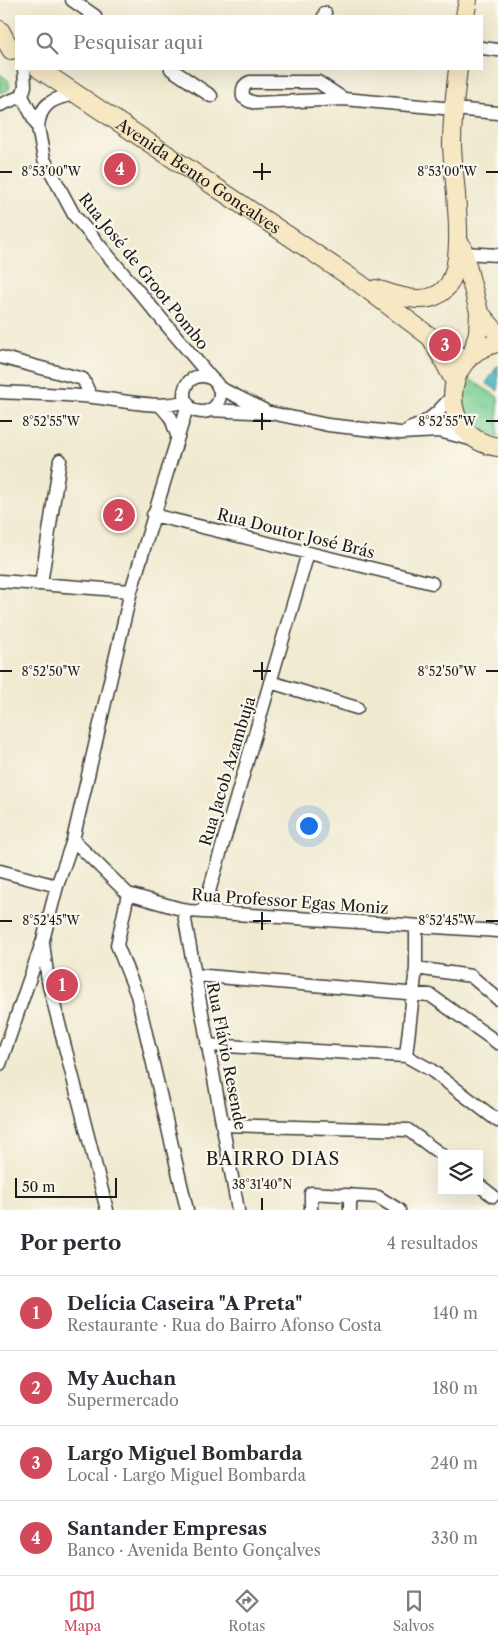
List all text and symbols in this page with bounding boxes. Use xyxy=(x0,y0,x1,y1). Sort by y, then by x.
search box xyxy=(15,15,483,70)
icon: search xyxy=(33,29,61,57)
text: Pesquisar aqui xyxy=(73,31,203,54)
street label: Avenida Bento Gonçalves xyxy=(112,113,285,238)
pin: 4 xyxy=(104,150,136,188)
text: 8°53'00"W xyxy=(21,164,82,179)
text: 8°53'00"W xyxy=(417,164,478,179)
street label: Rua José de Groot Pombo xyxy=(75,189,213,354)
pin: 3 xyxy=(429,326,461,364)
text: 8°52'55"W xyxy=(22,414,81,429)
text: 8°52'55"W xyxy=(418,414,477,429)
pin: 2 xyxy=(103,496,135,534)
street label: Rua Doutor José Brás xyxy=(215,504,377,562)
text: 8°52'50"W xyxy=(22,664,81,679)
text: 8°52'50"W xyxy=(418,664,477,679)
street label: Rua Jacob Azambuja xyxy=(195,693,259,848)
your location xyxy=(296,813,322,839)
street label: Rua Professor Egas Moniz xyxy=(191,884,389,918)
text: 8°52'45"W xyxy=(22,913,81,928)
text: 8°52'45"W xyxy=(418,913,477,928)
pin: 1 xyxy=(46,966,78,1004)
street label: Rua Flávio Resende xyxy=(203,980,251,1132)
district label: BAIRRO DIAS xyxy=(206,1148,340,1170)
map controls xyxy=(438,1150,483,1195)
button: layers xyxy=(438,1150,483,1195)
scale bar xyxy=(15,1175,118,1198)
text: 38°31'40"N xyxy=(232,1177,292,1192)
text: 50 m xyxy=(22,1178,55,1196)
text: Por perto xyxy=(20,1230,121,1255)
text: 4 resultados xyxy=(387,1233,478,1253)
text: Delícia Caseira "A Preta" xyxy=(67,1292,302,1315)
text: 1 xyxy=(32,1303,40,1323)
text: 140 m xyxy=(433,1303,478,1323)
text: Restaurante · Rua do Bairro Afonso Costa xyxy=(67,1315,382,1335)
text: My Auchan xyxy=(67,1367,176,1390)
text: 2 xyxy=(31,1378,41,1398)
text: 180 m xyxy=(432,1378,478,1398)
text: Supermercado xyxy=(67,1390,179,1410)
text: Largo Miguel Bombarda xyxy=(67,1442,303,1465)
text: 3 xyxy=(31,1453,41,1473)
text: 240 m xyxy=(430,1453,478,1473)
text: Local · Largo Miguel Bombarda xyxy=(67,1465,306,1485)
text: Santander Empresas xyxy=(67,1517,267,1540)
text: 4 xyxy=(31,1528,41,1548)
text: 330 m xyxy=(431,1528,478,1548)
text: Banco · Avenida Bento Gonçalves xyxy=(67,1540,321,1560)
tab: Mapa xyxy=(64,1587,101,1635)
tab: Rotas xyxy=(228,1587,265,1635)
tab: Salvos xyxy=(393,1587,434,1635)

